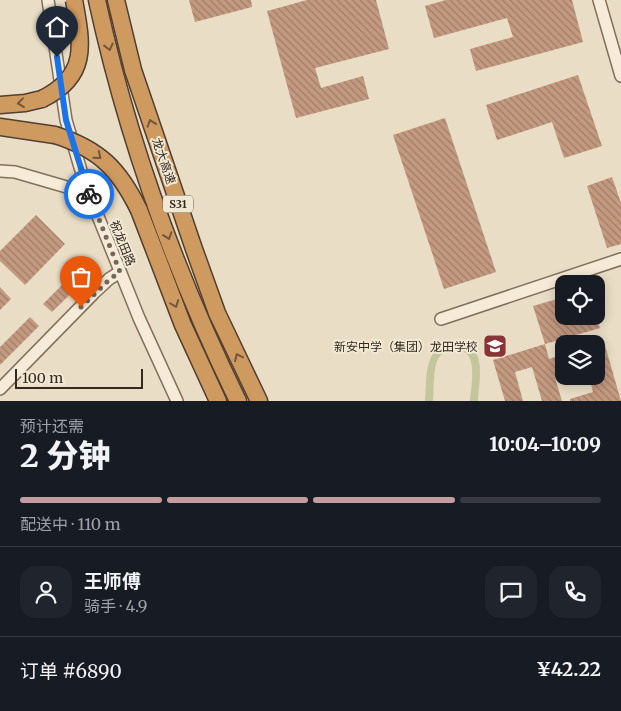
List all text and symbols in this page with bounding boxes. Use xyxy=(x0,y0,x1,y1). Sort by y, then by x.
pin xyxy=(36,6,78,57)
icon: home xyxy=(43,13,71,41)
one-way arrow xyxy=(103,43,114,52)
one-way arrow xyxy=(17,97,25,108)
one-way arrow xyxy=(147,119,157,127)
street label: 龙大高速 xyxy=(149,136,179,186)
one-way arrow xyxy=(93,150,102,159)
courier xyxy=(64,169,114,219)
icon: bike xyxy=(75,180,103,208)
road number: S31 xyxy=(163,195,193,212)
street label: 祝龙田路 xyxy=(107,218,139,268)
one-way arrow xyxy=(162,231,172,239)
pin xyxy=(60,256,102,307)
icon: bag xyxy=(67,263,95,291)
map controls xyxy=(555,275,605,385)
button: locate xyxy=(555,275,605,325)
one-way arrow xyxy=(169,300,179,308)
school or university icon: 新安中学（集团）龙田学校 xyxy=(482,333,508,359)
button: layers xyxy=(555,335,605,385)
place label: 新安中学（集团）龙田学校 xyxy=(334,339,478,354)
one-way arrow xyxy=(233,353,244,362)
scale bar xyxy=(15,366,142,389)
text: 100 m xyxy=(22,369,63,387)
text: 预计还需 xyxy=(20,416,84,436)
text: 10:04–10:09 xyxy=(489,432,601,456)
text: 2 分钟 xyxy=(20,436,110,476)
text: 配送中 · 110 m xyxy=(20,514,121,534)
button: person xyxy=(20,566,72,618)
button: chat xyxy=(485,566,537,618)
button: phone xyxy=(549,566,601,618)
text: 王师傅 xyxy=(84,569,141,593)
text: 骑手 · 4.9 xyxy=(84,596,147,616)
text: ¥42.22 xyxy=(536,657,601,681)
text: 订单 #6890 xyxy=(20,659,122,683)

